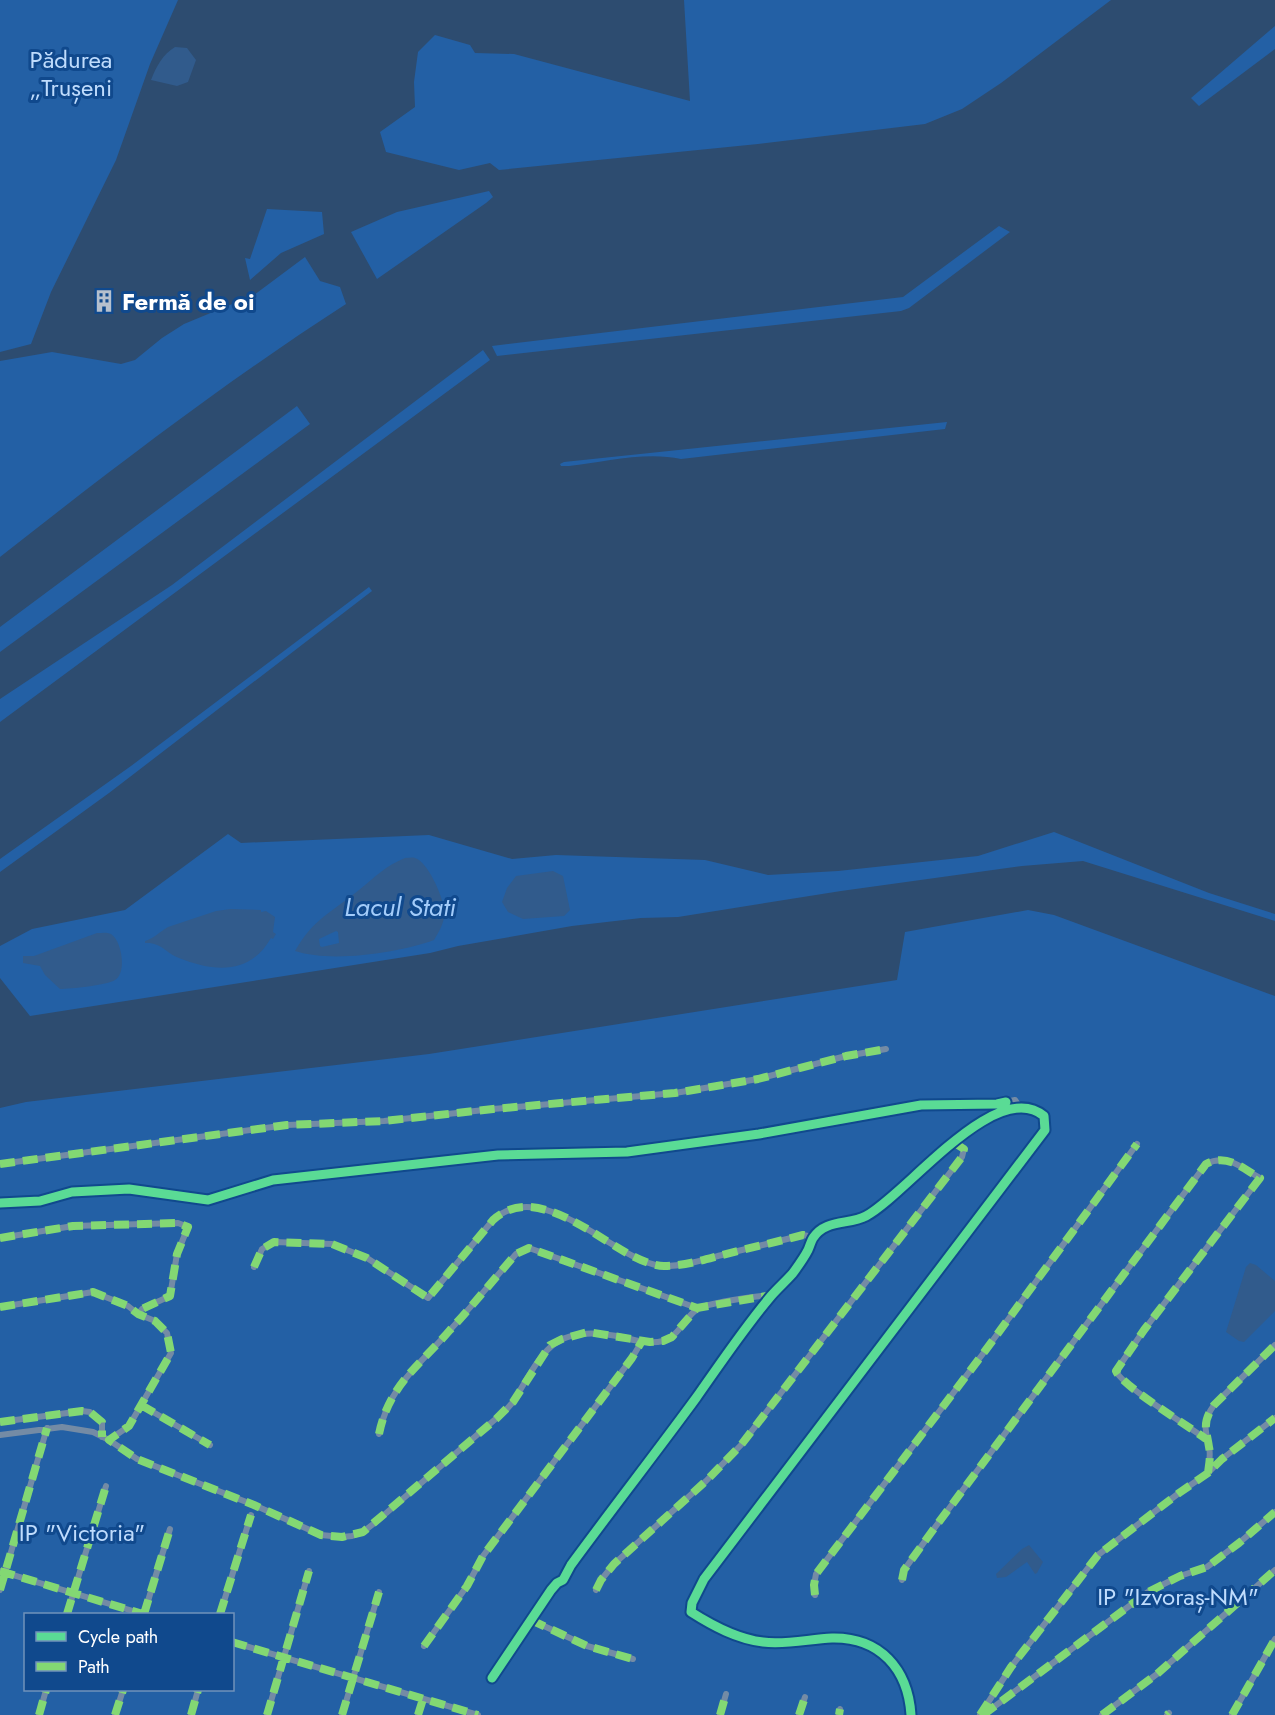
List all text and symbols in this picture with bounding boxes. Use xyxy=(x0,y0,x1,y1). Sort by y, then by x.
park label: Pădurea „Trușeni xyxy=(30,42,112,105)
place label: Fermă de oi xyxy=(122,284,255,319)
building icon: Fermă de oi xyxy=(91,288,117,314)
water label: Lacul Stati xyxy=(344,888,456,926)
park label: IP "Victoria" xyxy=(19,1515,145,1550)
park label: IP "Izvoraș-NM" xyxy=(1097,1579,1259,1614)
legend xyxy=(24,1613,234,1691)
text: Cycle path xyxy=(78,1624,158,1650)
text: Path xyxy=(78,1654,110,1680)

